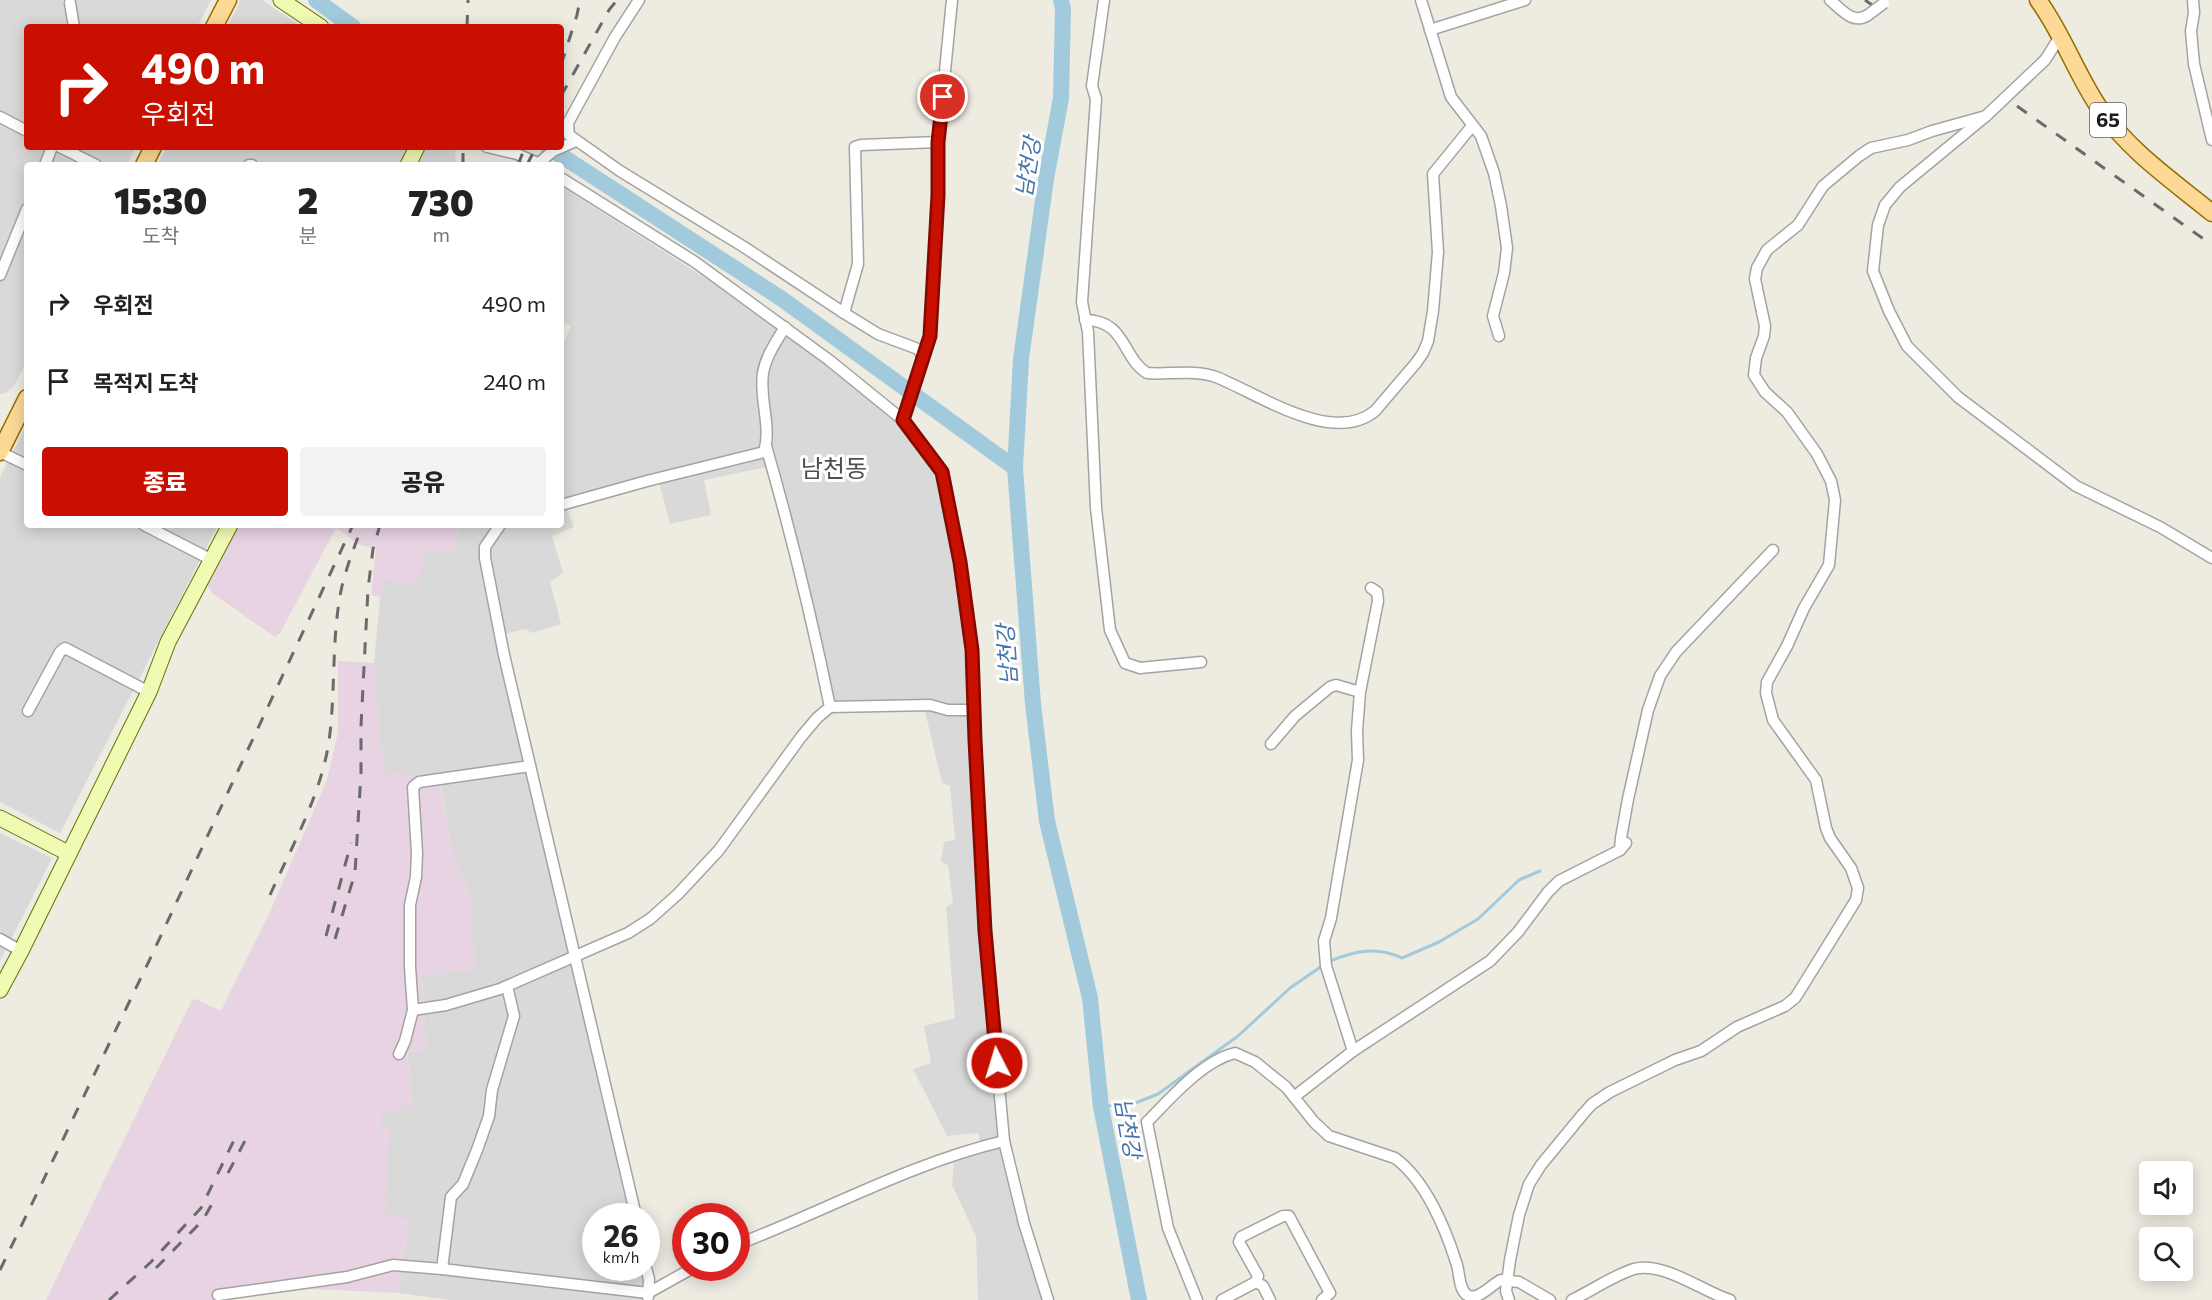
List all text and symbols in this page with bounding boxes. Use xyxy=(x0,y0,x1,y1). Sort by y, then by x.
text: 490 m xyxy=(141,41,265,93)
icon: right xyxy=(42,48,120,126)
pin xyxy=(917,71,968,122)
icon: arrive xyxy=(926,80,959,113)
text: 우회전 xyxy=(141,97,216,130)
road number: 65 xyxy=(2090,103,2126,137)
water label: 남천강 xyxy=(1009,132,1046,199)
text: 15:30 xyxy=(114,177,207,221)
text: 2 xyxy=(298,177,318,221)
text: 730 xyxy=(408,179,474,223)
text: m xyxy=(432,222,450,246)
text: 도착 xyxy=(142,223,179,247)
text: 분 xyxy=(299,223,317,247)
icon: right xyxy=(42,287,75,320)
text: 490 m xyxy=(482,290,546,317)
text: 우회전 xyxy=(93,291,154,318)
icon: arrive xyxy=(42,365,75,398)
text: 240 m xyxy=(483,368,546,395)
text: 목적지 도착 xyxy=(93,369,198,396)
button: 종료 xyxy=(42,447,288,516)
button: 공유 xyxy=(300,447,546,516)
district label: 남천동 xyxy=(801,453,867,482)
water label: 남천강 xyxy=(991,621,1022,686)
position arrow xyxy=(965,1031,1029,1095)
water label: 남천강 xyxy=(1110,1096,1148,1163)
map controls xyxy=(2139,1161,2193,1281)
button: sound xyxy=(2139,1161,2193,1215)
speed limit sign: 30 xyxy=(672,1203,750,1281)
text: 26 xyxy=(603,1216,639,1253)
button: search xyxy=(2139,1227,2193,1281)
text: km/h xyxy=(603,1248,639,1266)

